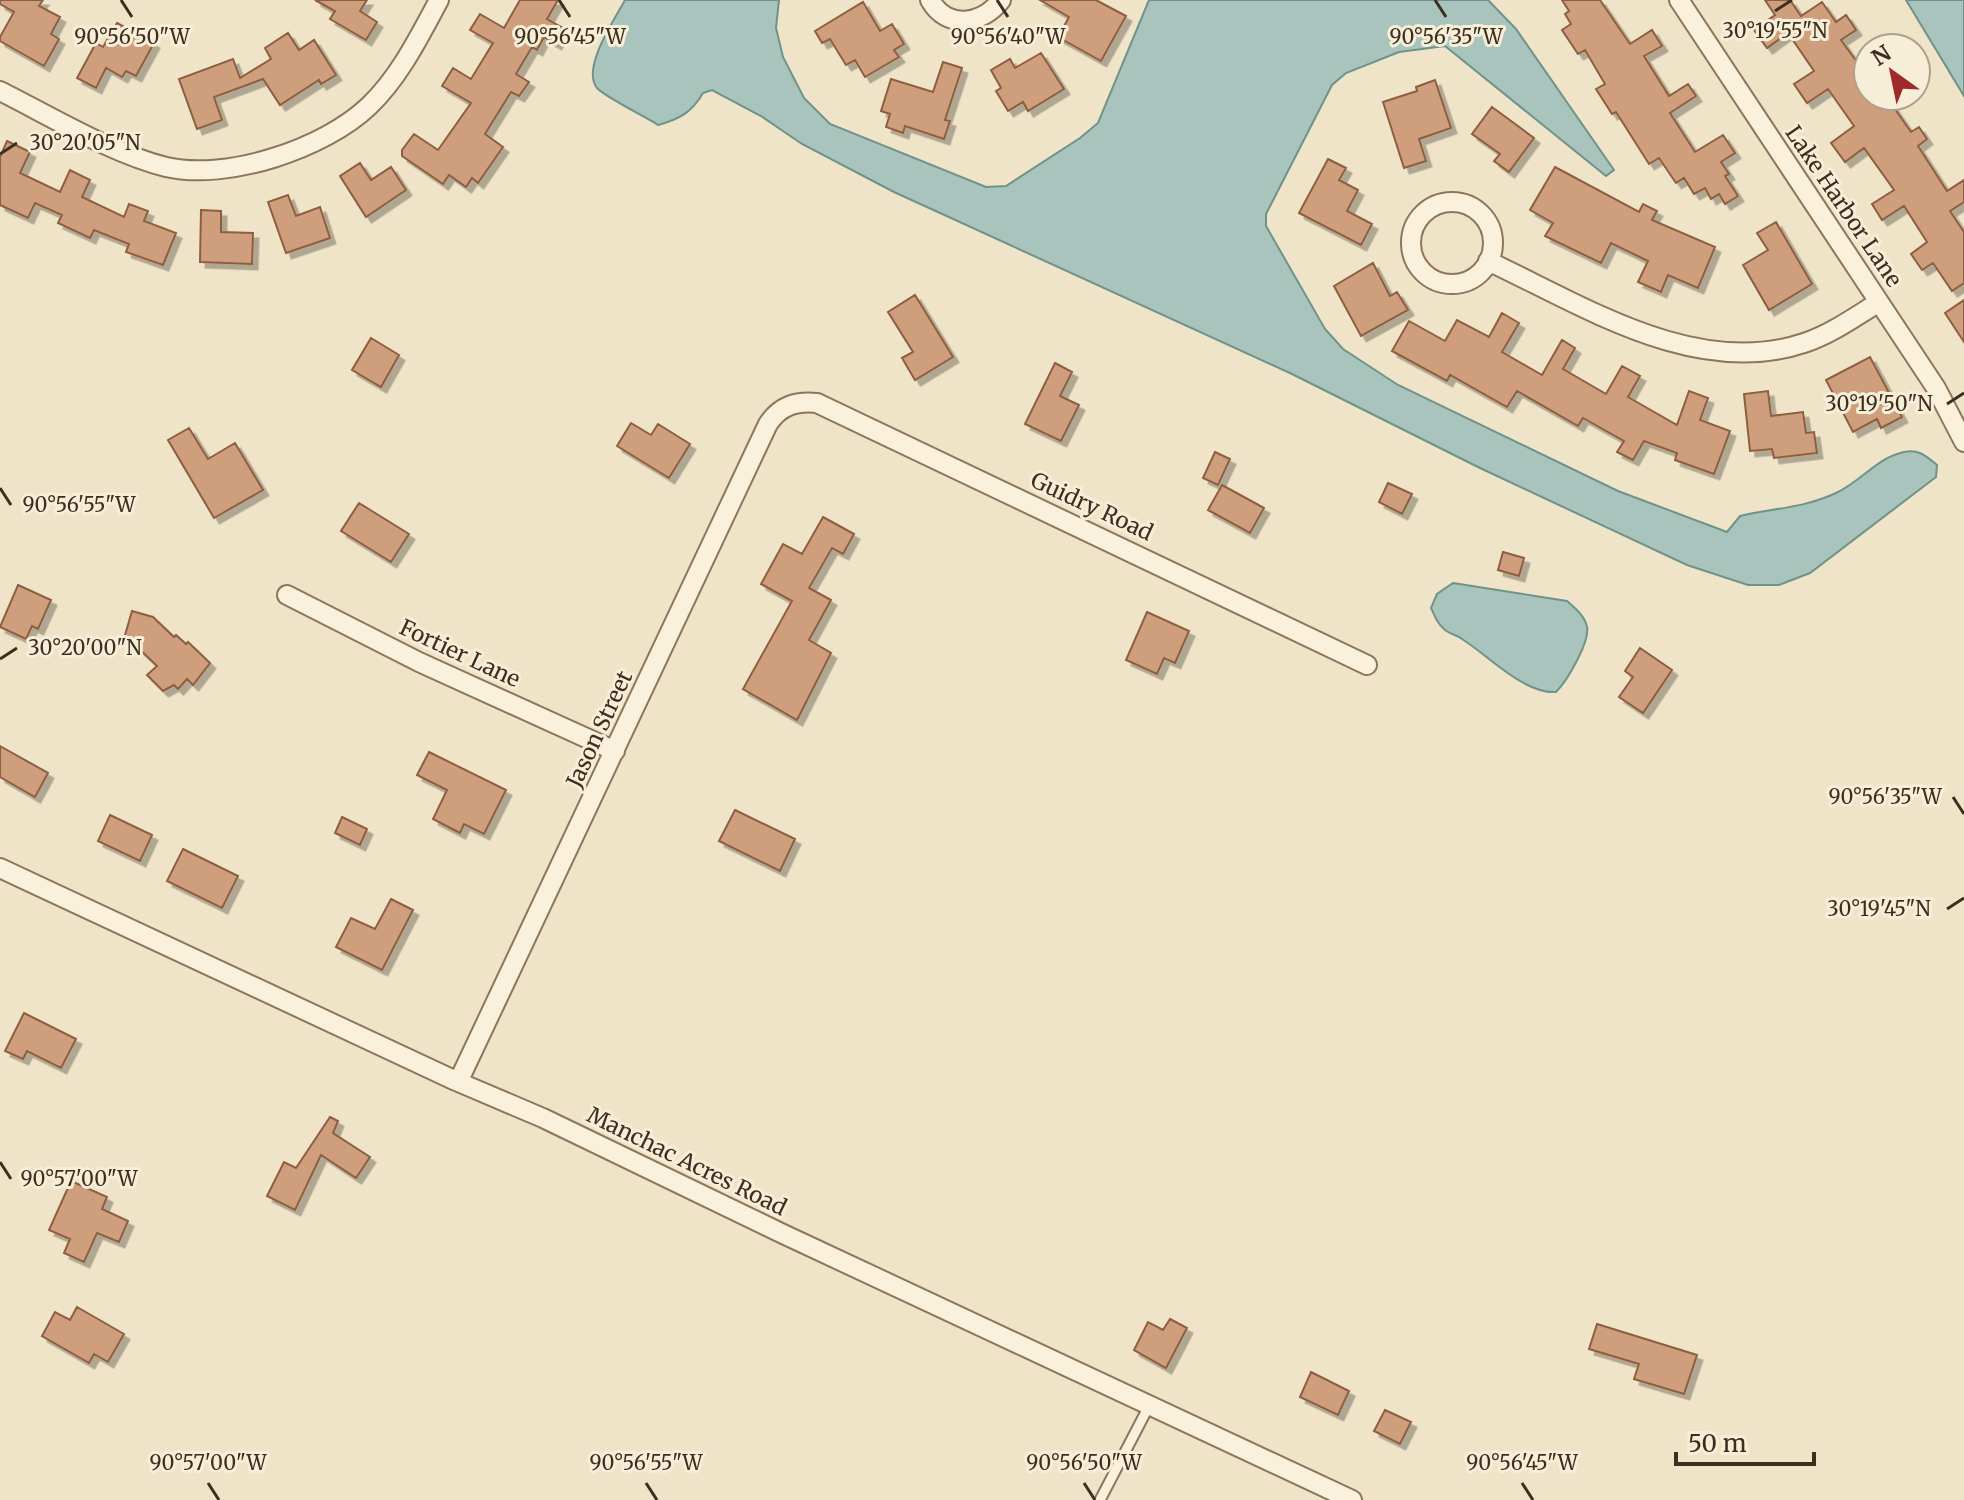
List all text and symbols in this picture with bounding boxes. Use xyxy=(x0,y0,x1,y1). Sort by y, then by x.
text: 30°19'55"N xyxy=(1722,18,1828,43)
text: 90°56'50"W xyxy=(74,24,191,49)
text: 90°56'45"W xyxy=(514,24,627,49)
text: 90°56'40"W xyxy=(951,24,1066,49)
text: 90°56'35"W xyxy=(1389,24,1504,49)
north arrow xyxy=(1852,32,1932,112)
text: N xyxy=(1866,38,1897,72)
street label: Lake Harbor Lane xyxy=(1780,120,1908,292)
text: 30°20'05"N xyxy=(29,130,141,155)
text: 30°19'50"N xyxy=(1825,391,1933,416)
street label: Guidry Road xyxy=(1026,466,1158,546)
text: 90°56'55"W xyxy=(22,492,137,517)
street label: Fortier Lane xyxy=(395,613,525,693)
text: 30°20'00"N xyxy=(28,635,142,660)
street label: Jason Street xyxy=(559,666,638,793)
text: 90°56'35"W xyxy=(1828,784,1943,809)
text: 30°19'45"N xyxy=(1827,896,1931,921)
street label: Manchac Acres Road xyxy=(583,1101,791,1221)
text: 90°57'00"W xyxy=(21,1166,139,1191)
scale bar xyxy=(1676,1416,1814,1466)
text: 50 m xyxy=(1688,1428,1747,1459)
text: 90°57'00"W xyxy=(150,1450,268,1475)
text: 90°56'55"W xyxy=(589,1450,704,1475)
text: 90°56'50"W xyxy=(1026,1450,1143,1475)
text: 90°56'45"W xyxy=(1466,1450,1579,1475)

